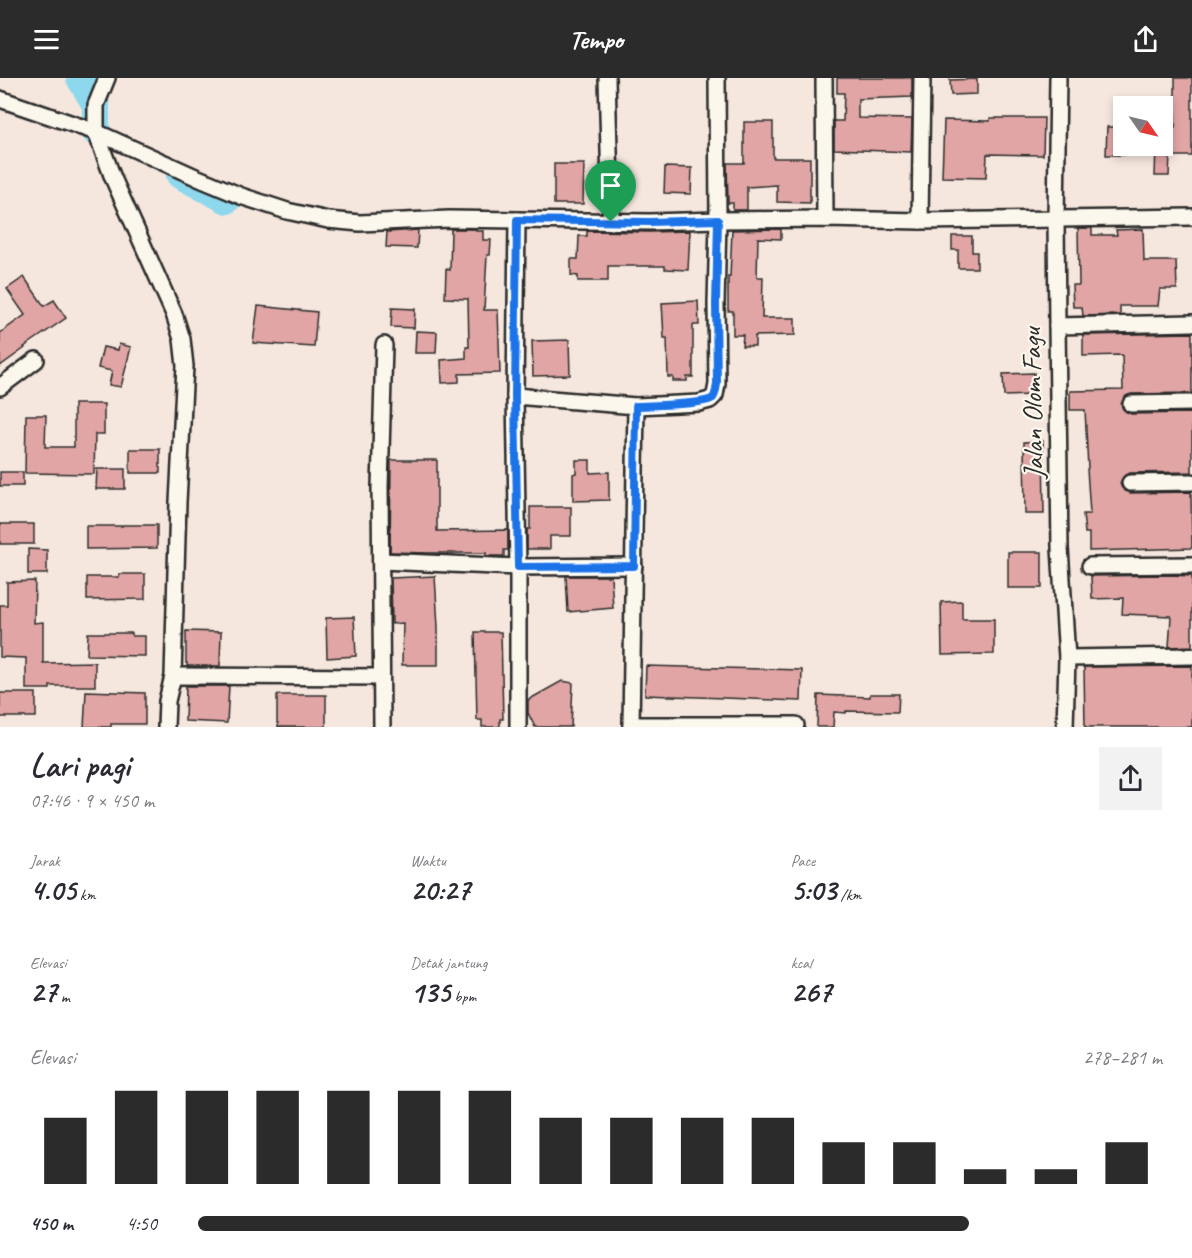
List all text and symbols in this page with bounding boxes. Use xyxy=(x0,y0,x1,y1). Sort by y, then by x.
text: Tempo xyxy=(569,22,623,56)
icon: menu xyxy=(30,23,63,56)
icon: share xyxy=(1129,23,1162,56)
north arrow xyxy=(1113,96,1173,156)
map controls xyxy=(1113,96,1173,156)
pin xyxy=(585,160,636,222)
icon: arrive xyxy=(594,169,627,202)
street label: Jalan Olom Fagu xyxy=(1013,325,1051,481)
text: Lari pagi xyxy=(30,744,130,786)
button: share xyxy=(1099,747,1162,810)
text: 07:46 · 9 × 450 m xyxy=(30,788,154,813)
text: Jarak xyxy=(30,851,60,871)
text: Waktu xyxy=(410,851,446,871)
text: Pace xyxy=(791,851,815,871)
text: 4.05 xyxy=(30,871,76,909)
text: 20:27 xyxy=(410,871,470,909)
text: 5:03 xyxy=(791,871,837,909)
text: km xyxy=(76,885,95,905)
text: /km xyxy=(837,885,861,905)
text: Elevasi xyxy=(30,953,67,973)
text: Detak jantung xyxy=(410,953,487,973)
text: kcal xyxy=(791,953,812,973)
text: 27 xyxy=(30,973,57,1011)
text: 135 xyxy=(410,973,450,1011)
text: 267 xyxy=(791,973,832,1011)
text: m xyxy=(57,987,70,1007)
text: bpm xyxy=(450,987,476,1007)
text: Elevasi xyxy=(30,1045,76,1070)
text: 278–281 m xyxy=(1083,1045,1162,1070)
text: 450 m xyxy=(30,1211,73,1236)
text: 4:50 xyxy=(126,1211,157,1236)

